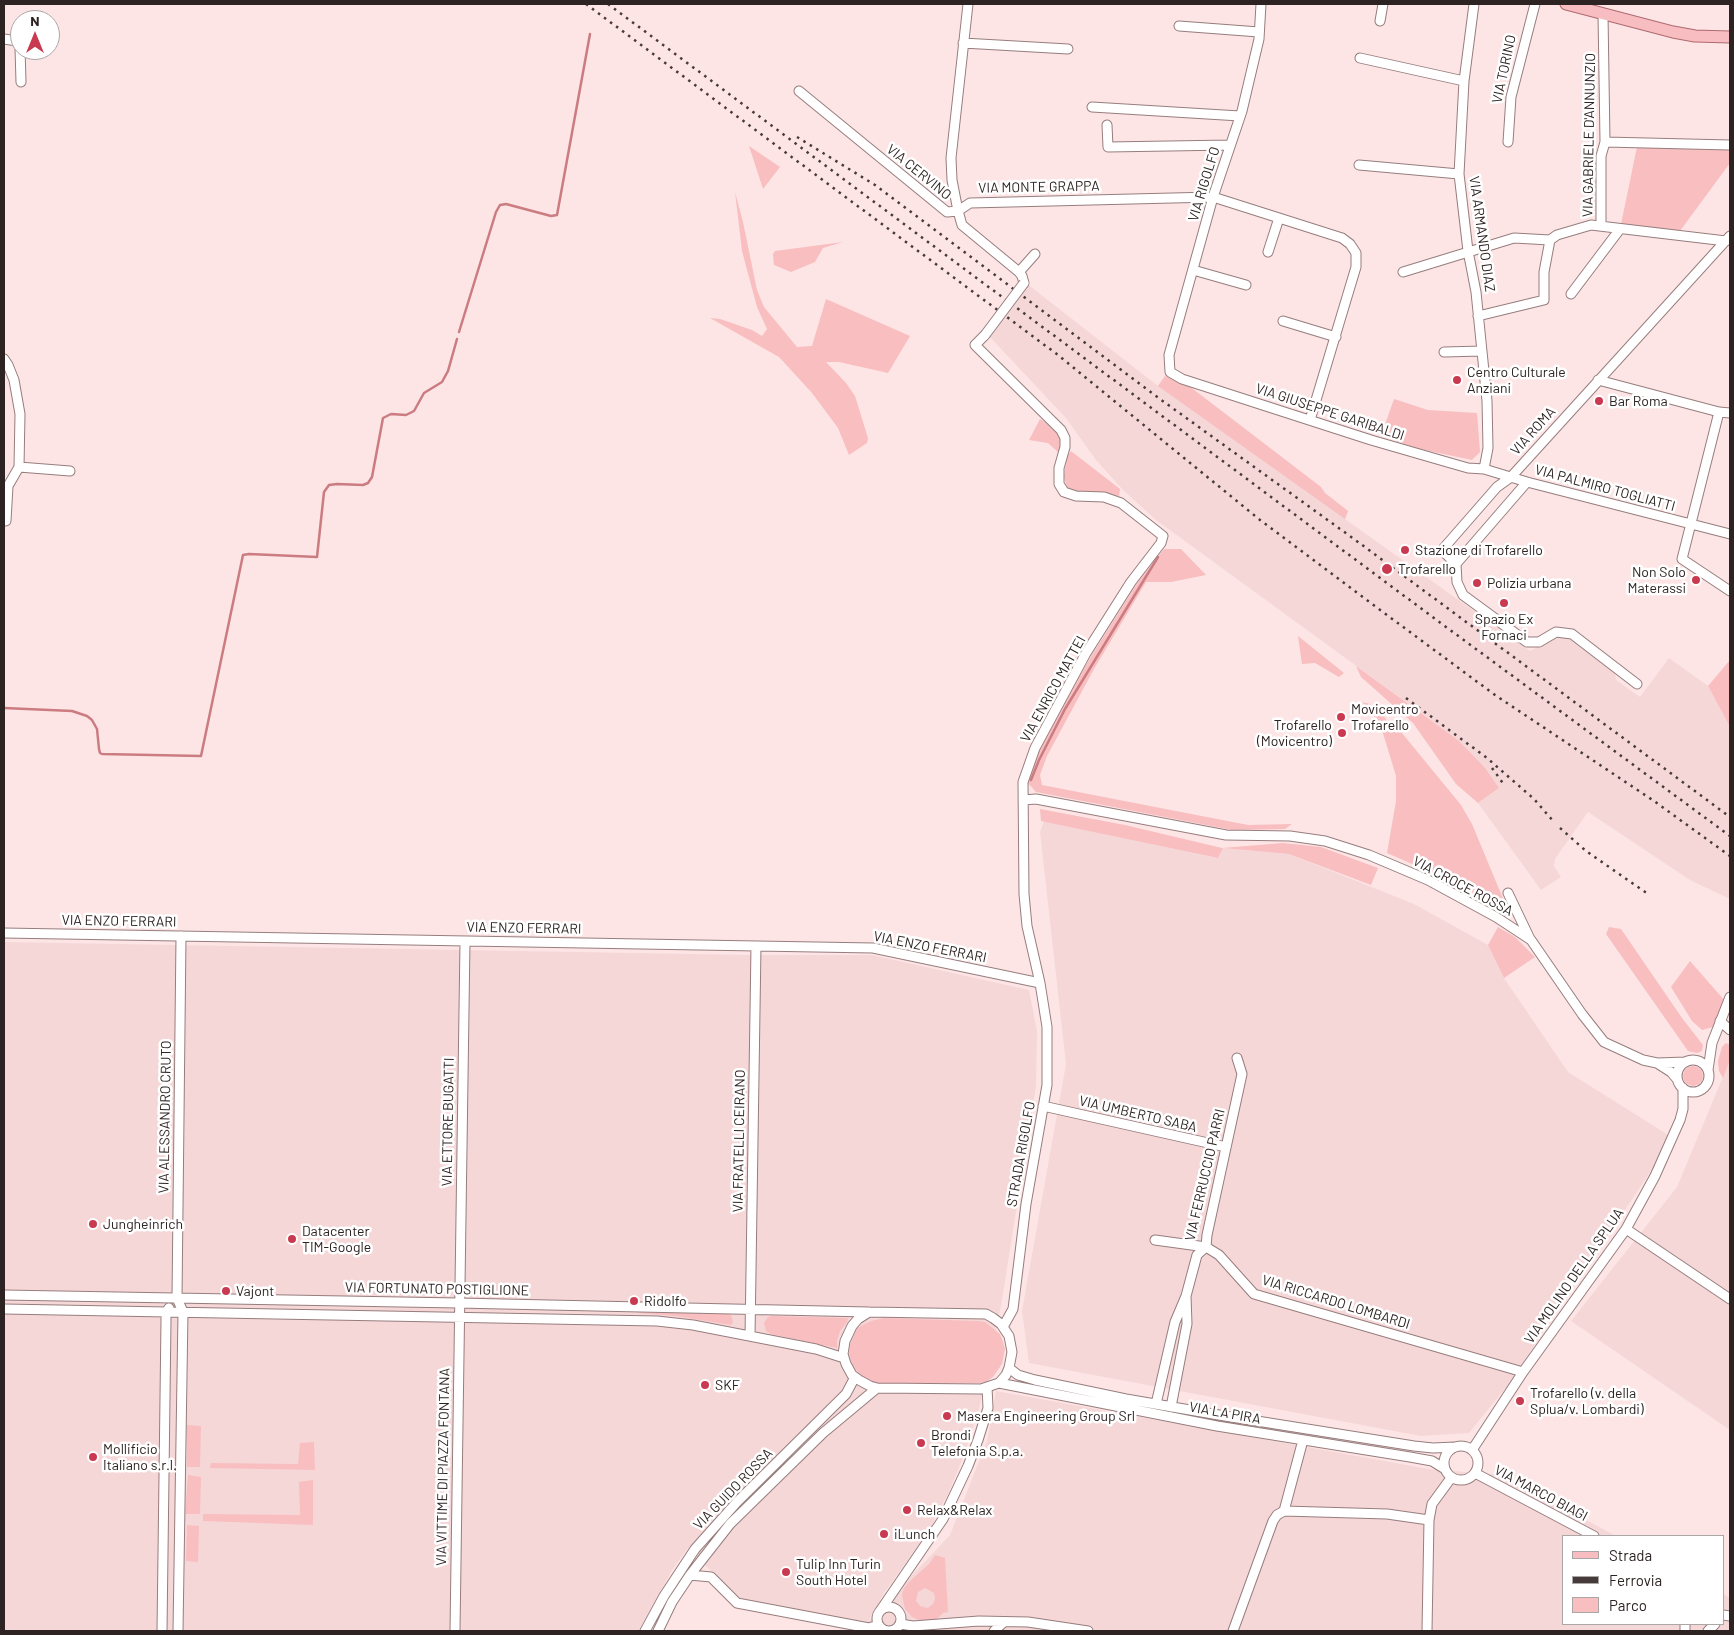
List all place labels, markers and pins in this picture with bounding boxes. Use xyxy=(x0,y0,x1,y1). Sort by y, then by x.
place label: Centro Culturale Anziani xyxy=(1467,364,1566,397)
marker: Centro Culturale Anziani xyxy=(1451,374,1463,386)
place label: Bar Roma xyxy=(1609,393,1668,409)
marker: Bar Roma xyxy=(1593,395,1605,407)
place label: Stazione di Trofarello xyxy=(1415,542,1543,558)
marker: Stazione di Trofarello xyxy=(1399,544,1411,556)
place label: Trofarello xyxy=(1398,561,1456,577)
marker: Trofarello xyxy=(1380,562,1394,576)
place label: Non Solo Materassi xyxy=(1627,564,1686,596)
marker: Non Solo Materassi xyxy=(1690,574,1702,586)
place label: Polizia urbana xyxy=(1487,575,1571,591)
marker: Polizia urbana xyxy=(1471,577,1483,589)
marker: Spazio Ex Fornaci xyxy=(1498,597,1510,609)
place label: Spazio Ex Fornaci xyxy=(1475,611,1533,644)
place label: Movicentro Trofarello xyxy=(1351,701,1419,734)
marker: Movicentro Trofarello xyxy=(1335,711,1347,723)
place label: Trofarello (Movicentro) xyxy=(1257,717,1332,750)
marker: Trofarello (Movicentro) xyxy=(1336,727,1348,739)
place label: Jungheinrich xyxy=(103,1216,183,1232)
marker: Jungheinrich xyxy=(87,1218,99,1230)
place label: Datacenter TIM-Google xyxy=(302,1223,371,1256)
marker: Datacenter TIM-Google xyxy=(286,1233,298,1245)
place label: Vajont xyxy=(236,1283,274,1299)
marker: Vajont xyxy=(220,1285,232,1297)
place label: Ridolfo xyxy=(644,1293,687,1309)
marker: Ridolfo xyxy=(628,1295,640,1307)
place label: SKF xyxy=(715,1377,740,1393)
marker: SKF xyxy=(699,1379,711,1391)
place label: Trofarello (v. della Splua/v. Lombardi) xyxy=(1530,1385,1644,1418)
marker: Trofarello (v. della Splua/v. Lombardi) xyxy=(1514,1395,1526,1407)
place label: Masera Engineering Group Srl xyxy=(957,1408,1135,1424)
marker: Masera Engineering Group Srl xyxy=(941,1410,953,1422)
place label: Brondi Telefonia S.p.a. xyxy=(931,1427,1023,1460)
marker: Brondi Telefonia S.p.a. xyxy=(915,1437,927,1449)
place label: Mollificio Italiano s.r.l. xyxy=(103,1441,177,1474)
marker: Mollificio Italiano s.r.l. xyxy=(87,1451,99,1463)
place label: Relax&Relax xyxy=(917,1502,992,1518)
marker: Relax&Relax xyxy=(901,1504,913,1516)
place label: iLunch xyxy=(894,1526,935,1542)
marker: iLunch xyxy=(878,1528,890,1540)
place label: Tulip Inn Turin South Hotel xyxy=(796,1556,881,1588)
marker: Tulip Inn Turin South Hotel xyxy=(780,1566,792,1578)

